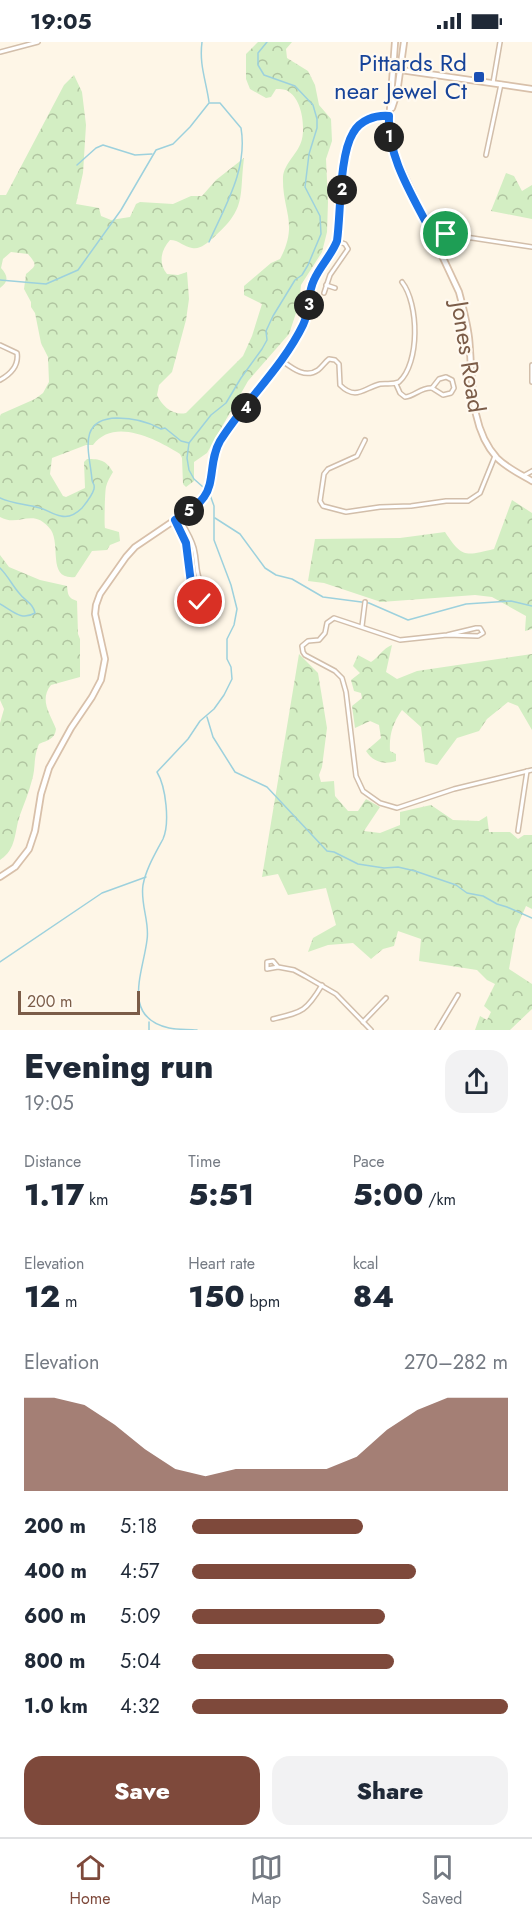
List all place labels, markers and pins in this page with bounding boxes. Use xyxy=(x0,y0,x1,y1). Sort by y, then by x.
place label: Pittards Rd near Jewel Ct xyxy=(334,45,467,108)
marker: Pittards Rd near Jewel Ct xyxy=(472,70,486,84)
pin: 1 xyxy=(374,122,404,152)
pin: 2 xyxy=(327,175,357,205)
pin xyxy=(420,208,471,259)
pin: 3 xyxy=(294,290,324,320)
pin: 4 xyxy=(231,393,261,423)
pin: 5 xyxy=(174,496,204,526)
pin xyxy=(174,576,225,627)

